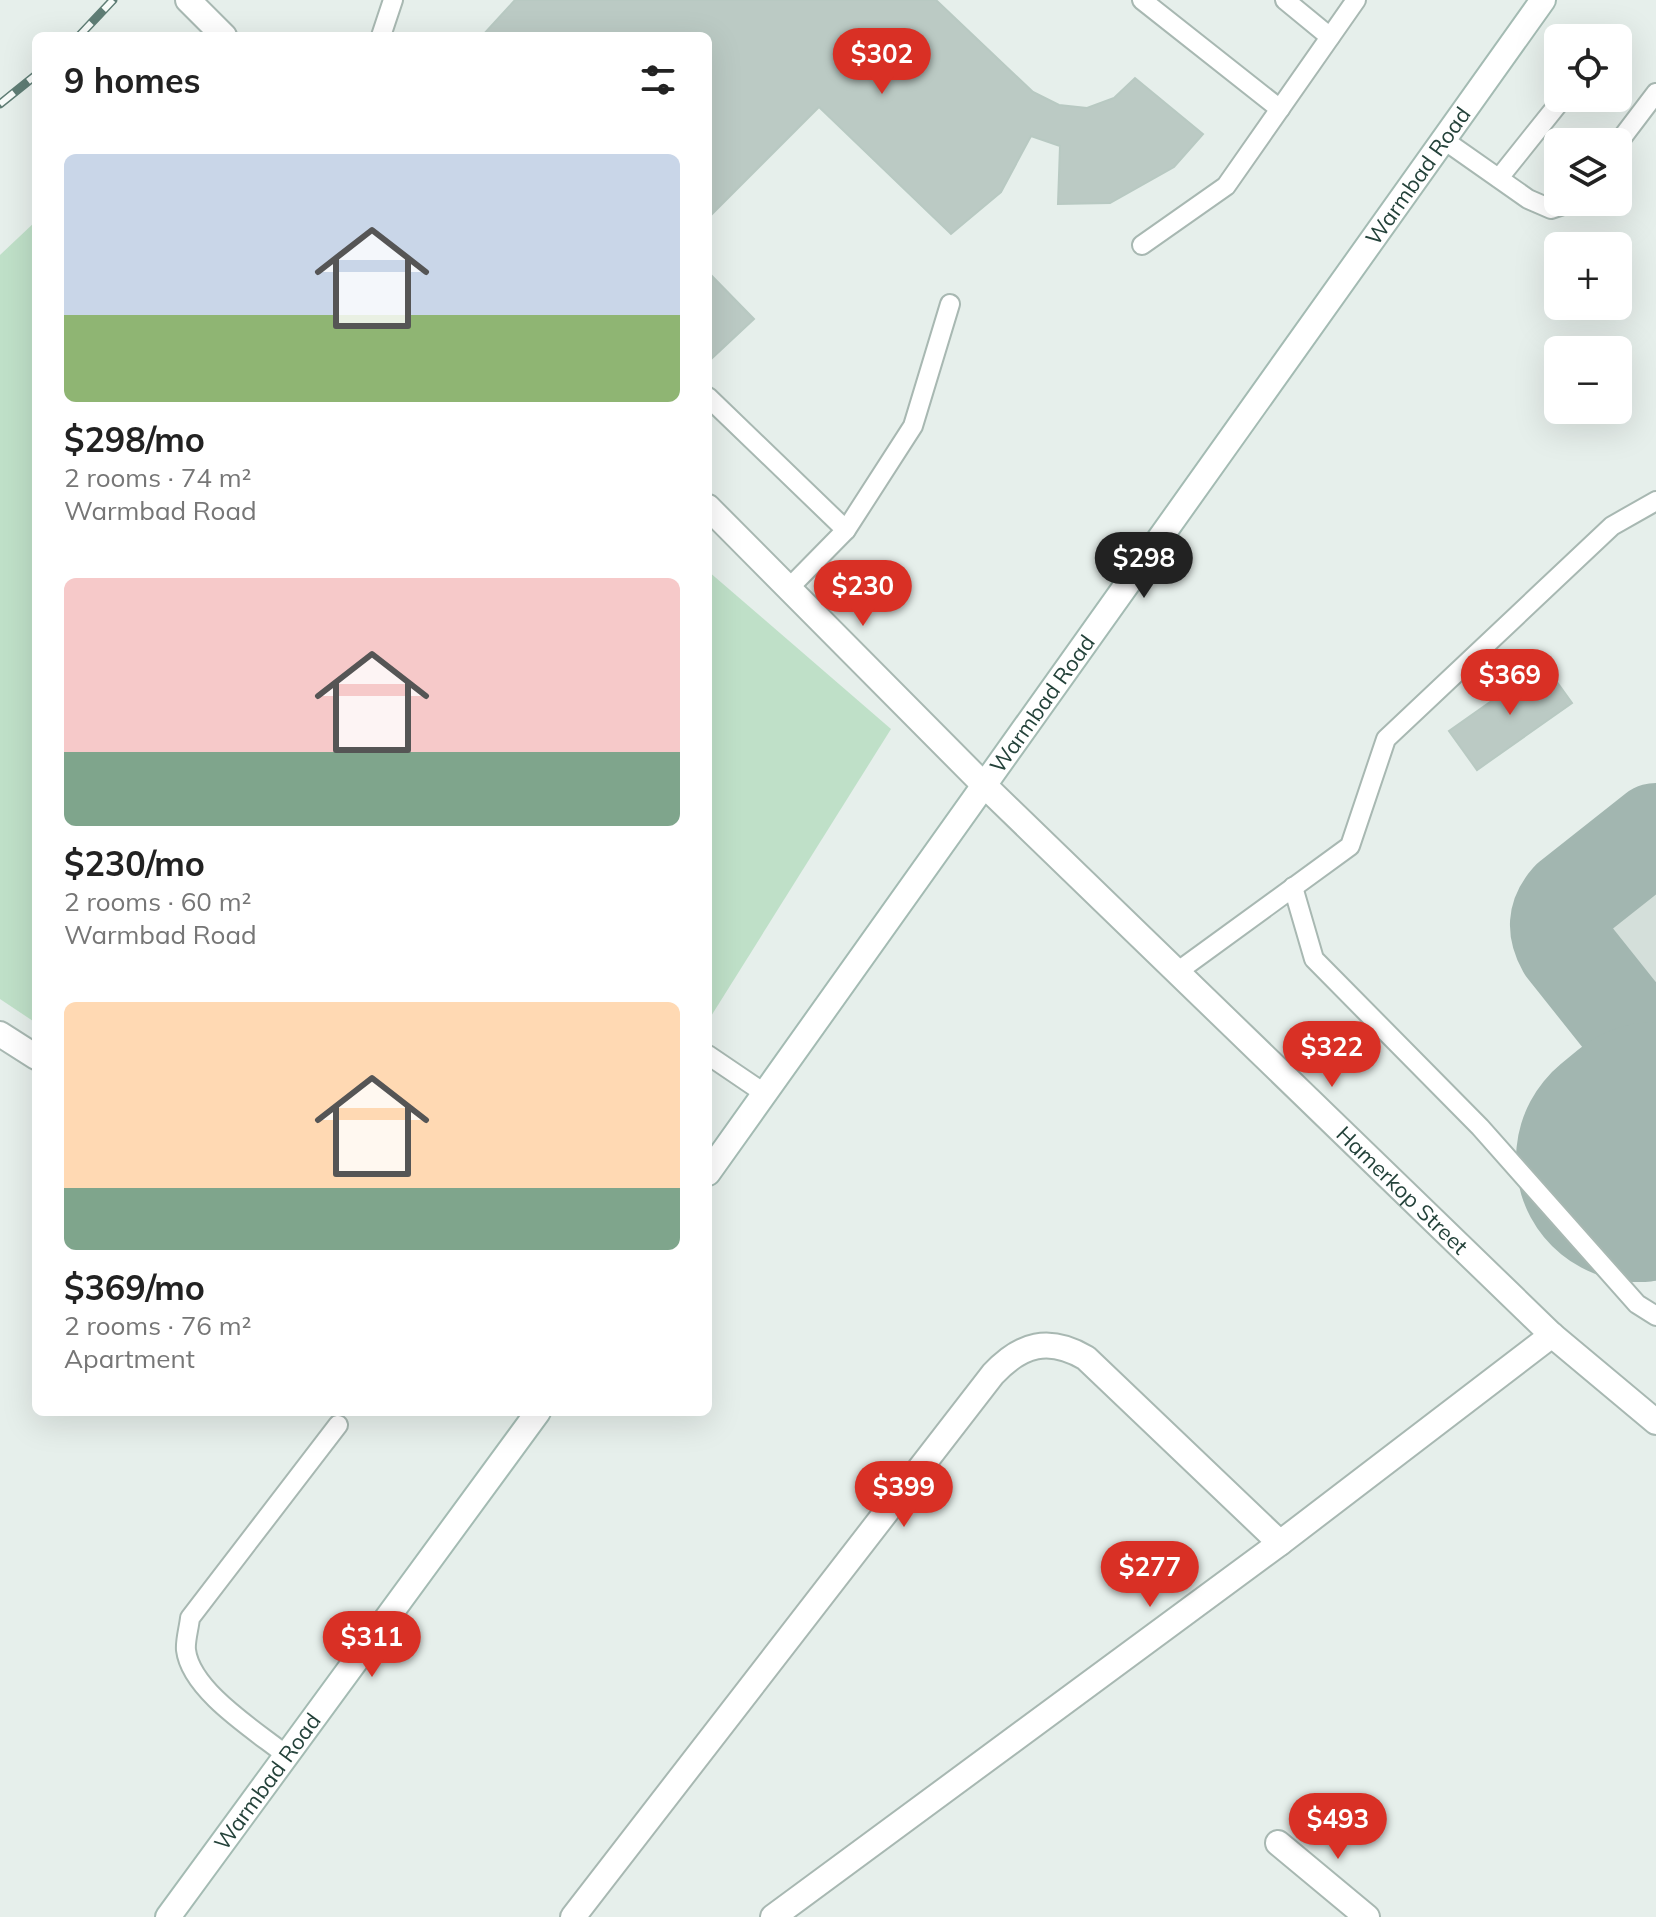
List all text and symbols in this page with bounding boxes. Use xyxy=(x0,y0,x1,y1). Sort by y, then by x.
map controls xyxy=(1544,24,1632,424)
button: locate xyxy=(1544,24,1632,112)
pin: $302 xyxy=(835,28,929,96)
text: $302 xyxy=(851,37,913,70)
icon: filters xyxy=(636,58,680,102)
text: 9 homes xyxy=(64,59,201,102)
street label: Warmbad Road xyxy=(1359,101,1477,250)
button: layers xyxy=(1544,128,1632,216)
icon: home xyxy=(300,206,444,350)
button: + xyxy=(1544,232,1632,320)
button: − xyxy=(1544,336,1632,424)
text: $298/mo xyxy=(64,418,205,461)
text: 2 rooms · 74 m² xyxy=(64,461,251,494)
text: Warmbad Road xyxy=(64,494,257,527)
pin: $298 xyxy=(1097,532,1191,600)
text: $298 xyxy=(1113,541,1175,574)
pin: $230 xyxy=(816,560,910,628)
text: $230 xyxy=(832,569,894,602)
street label: Warmbad Road xyxy=(983,629,1101,778)
icon: home xyxy=(300,630,444,774)
pin: $369 xyxy=(1463,649,1557,717)
text: $369 xyxy=(1479,658,1541,691)
text: $230/mo xyxy=(64,842,205,885)
text: 2 rooms · 60 m² xyxy=(64,885,251,918)
text: Warmbad Road xyxy=(64,918,257,951)
pin: $322 xyxy=(1285,1021,1379,1089)
text: $322 xyxy=(1301,1030,1363,1063)
icon: home xyxy=(300,1054,444,1198)
street label: Hamerkop Street xyxy=(1330,1120,1474,1260)
text: $369/mo xyxy=(64,1266,205,1309)
text: 2 rooms · 76 m² xyxy=(64,1309,251,1342)
text: Apartment xyxy=(64,1342,195,1375)
pin: $399 xyxy=(857,1461,951,1529)
text: $399 xyxy=(873,1470,935,1503)
pin: $277 xyxy=(1103,1541,1197,1609)
text: $277 xyxy=(1119,1550,1181,1583)
pin: $311 xyxy=(325,1611,419,1679)
text: $311 xyxy=(341,1620,403,1653)
street label: Warmbad Road xyxy=(208,1707,327,1856)
pin: $493 xyxy=(1291,1793,1385,1861)
text: $493 xyxy=(1307,1802,1369,1835)

